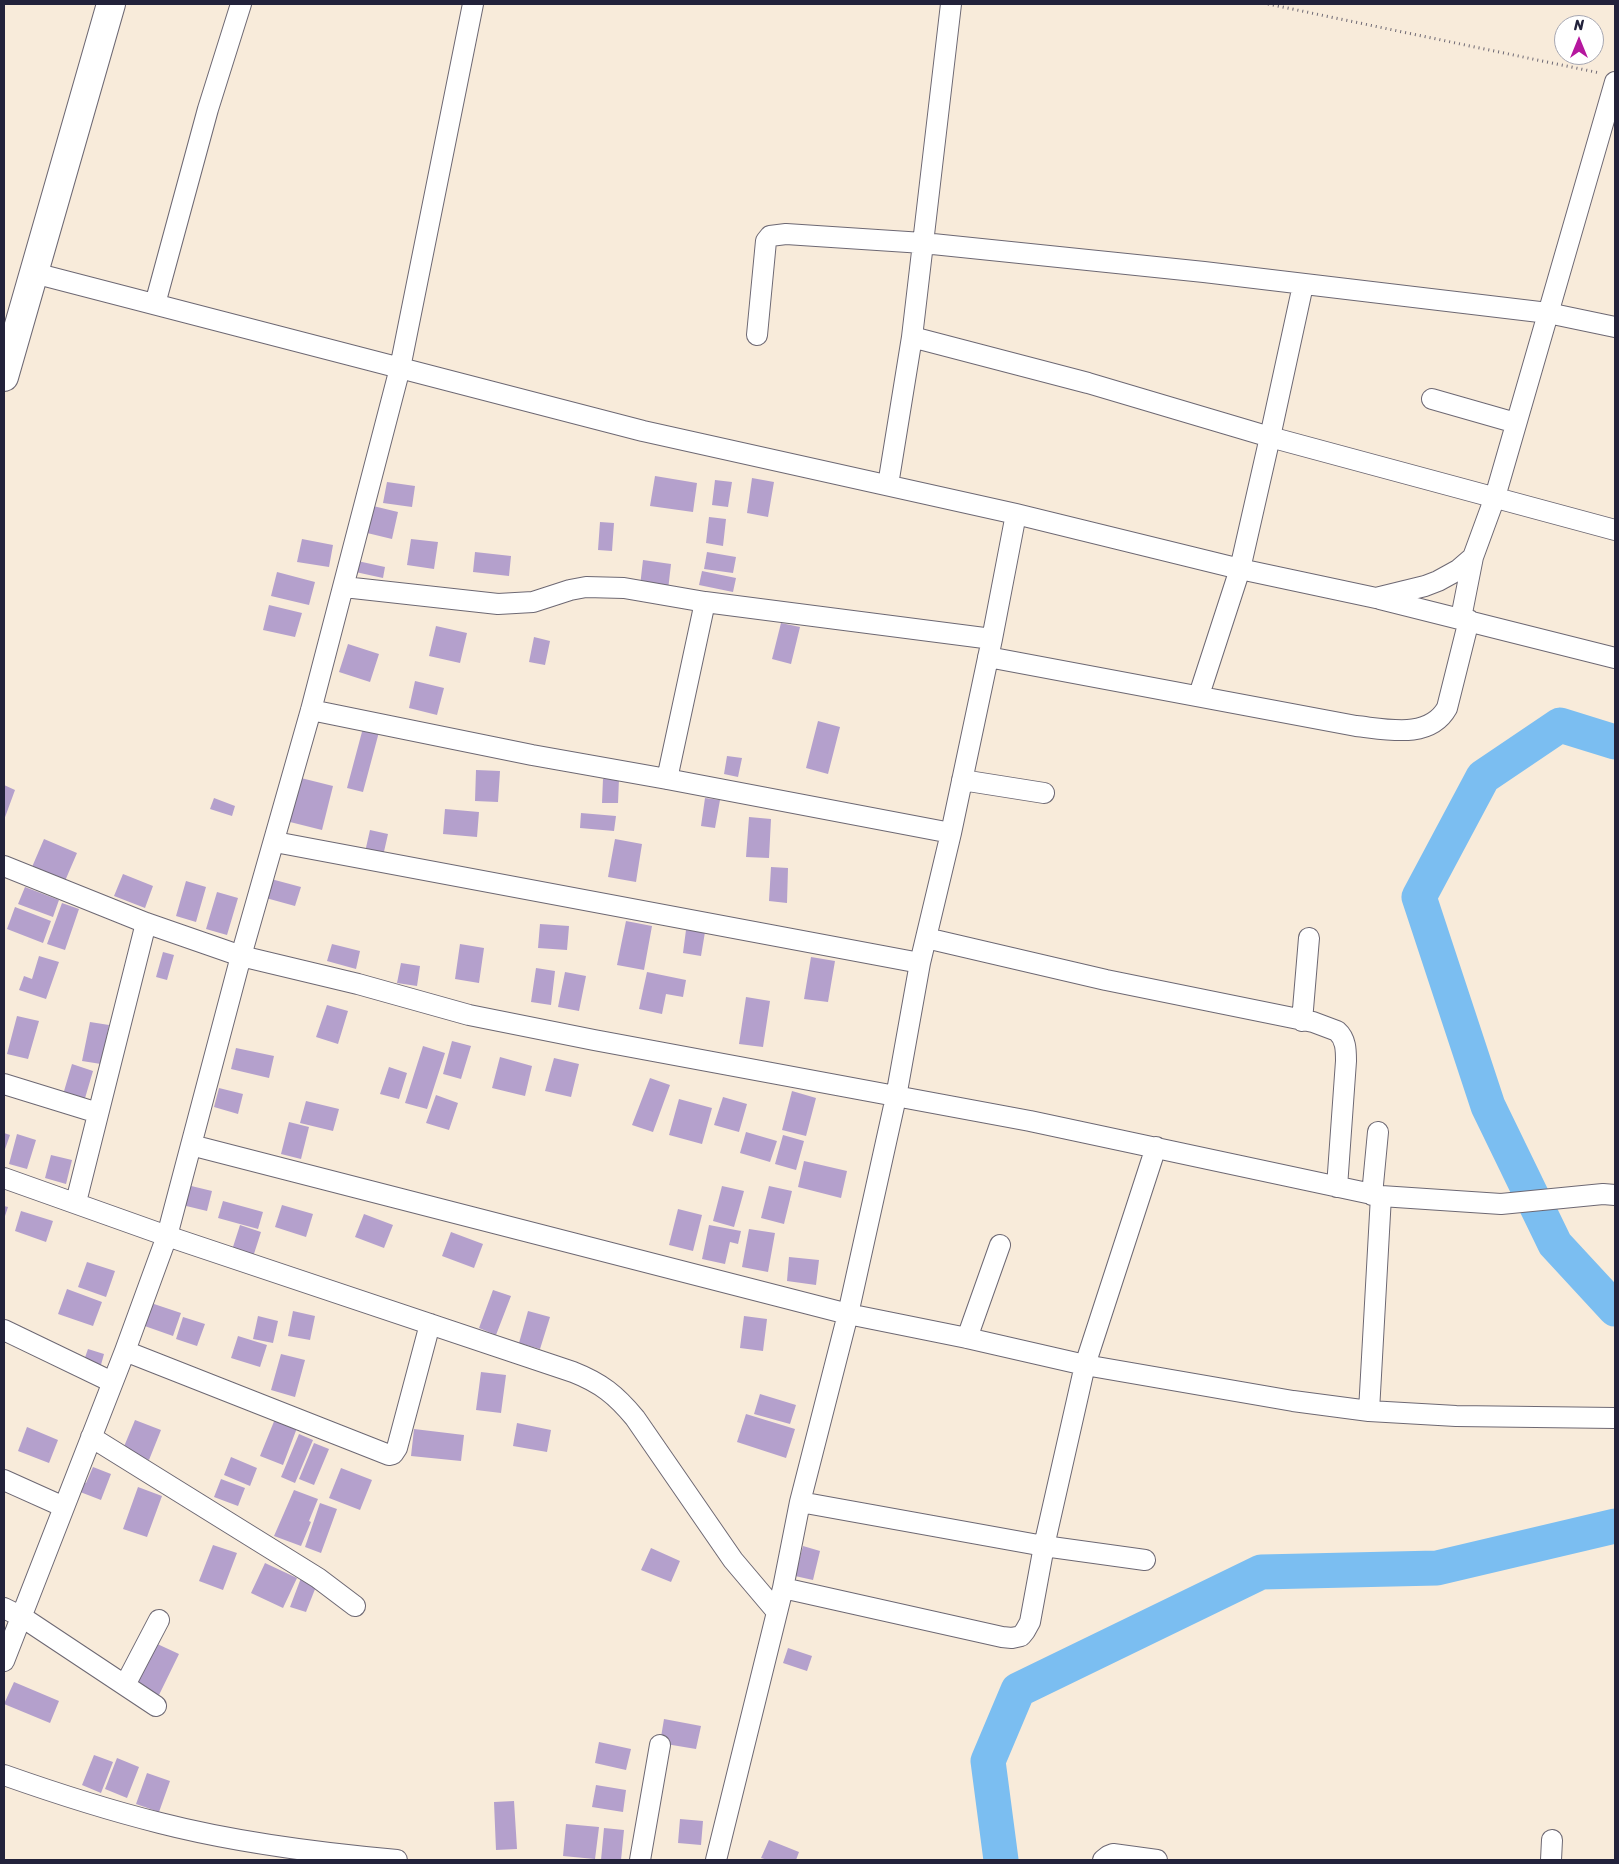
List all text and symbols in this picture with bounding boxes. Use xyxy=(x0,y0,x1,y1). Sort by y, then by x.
text: N xyxy=(1574,13,1584,38)
north arrow xyxy=(1554,15,1604,65)

